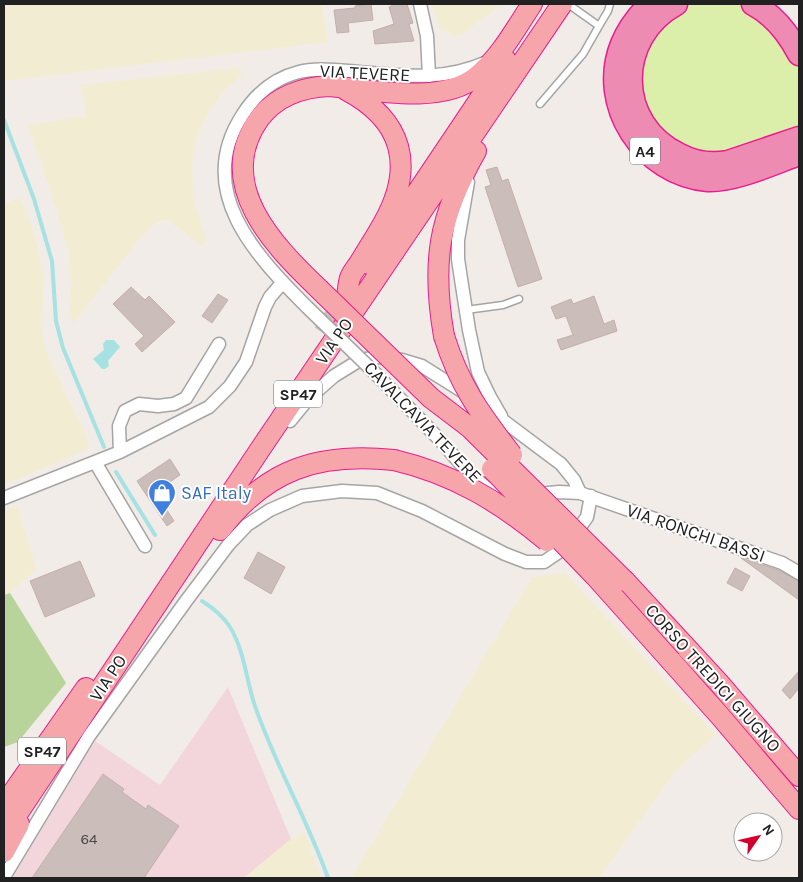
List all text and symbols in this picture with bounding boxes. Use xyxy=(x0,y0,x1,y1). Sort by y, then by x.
street label: VIA TEVERE xyxy=(319,60,411,86)
road number: A4 xyxy=(630,138,660,164)
street label: VIA PO xyxy=(311,314,357,368)
street label: CAVALCAVIA TEVERE xyxy=(359,357,487,487)
road number: SP47 xyxy=(274,380,322,408)
shop icon: SAF Italy xyxy=(147,478,177,517)
place label: SAF Italy xyxy=(181,482,252,504)
street label: VIA RONCHI BASSI xyxy=(624,499,768,567)
street label: CORSO TREDICI GIUGNO xyxy=(641,599,785,757)
street label: VIA PO xyxy=(85,650,131,706)
road number: SP47 xyxy=(18,738,66,764)
north arrow xyxy=(733,812,783,862)
text: N xyxy=(759,821,778,839)
house number: 64 xyxy=(81,830,98,848)

